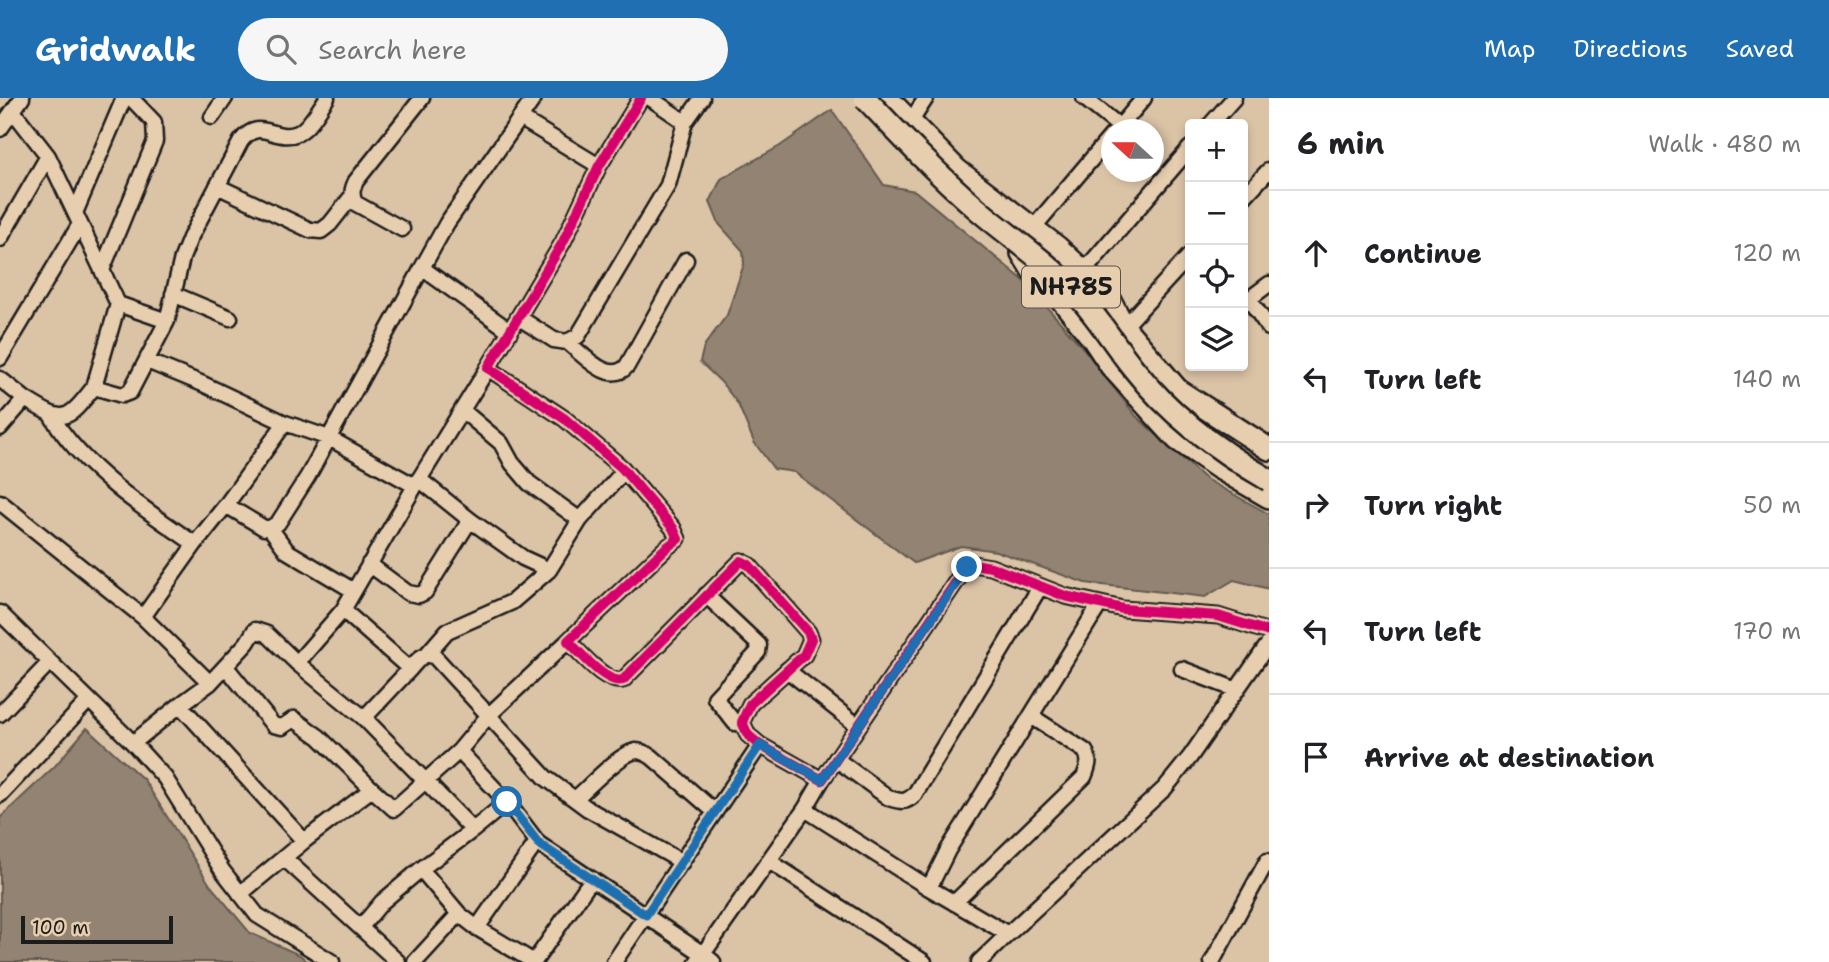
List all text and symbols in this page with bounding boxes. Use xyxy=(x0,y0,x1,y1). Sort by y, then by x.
search box xyxy=(238,18,728,81)
text: Gridwalk xyxy=(35,27,196,72)
icon: search xyxy=(262,30,300,68)
text: Search here xyxy=(318,32,467,67)
text: Map xyxy=(1484,33,1535,65)
text: Directions xyxy=(1573,33,1688,65)
text: Saved xyxy=(1726,33,1794,65)
north arrow xyxy=(1101,119,1164,182)
map controls xyxy=(1185,119,1248,371)
button: + xyxy=(1185,119,1248,182)
text: 6 min xyxy=(1297,123,1384,164)
text: Walk · 480 m xyxy=(1648,129,1801,159)
button: − xyxy=(1185,182,1248,245)
icon: ahead xyxy=(1297,234,1335,272)
text: Continue xyxy=(1364,236,1482,271)
text: 120 m xyxy=(1733,238,1801,268)
button: locate xyxy=(1185,245,1248,308)
road number: NH785 xyxy=(1022,266,1120,308)
button: layers xyxy=(1185,308,1248,371)
icon: left xyxy=(1297,360,1335,398)
text: Turn left xyxy=(1364,362,1481,397)
text: 140 m xyxy=(1733,364,1801,394)
icon: right xyxy=(1297,486,1335,524)
text: Turn right xyxy=(1364,488,1502,523)
text: 50 m xyxy=(1743,490,1801,520)
route end xyxy=(951,551,982,582)
icon: left xyxy=(1297,612,1335,650)
text: Turn left xyxy=(1364,614,1481,649)
text: 170 m xyxy=(1733,616,1801,646)
icon: arrive xyxy=(1297,738,1335,776)
text: Arrive at destination xyxy=(1364,740,1654,775)
route start xyxy=(491,786,522,817)
scale bar xyxy=(21,913,173,945)
text: 100 m xyxy=(32,915,89,940)

